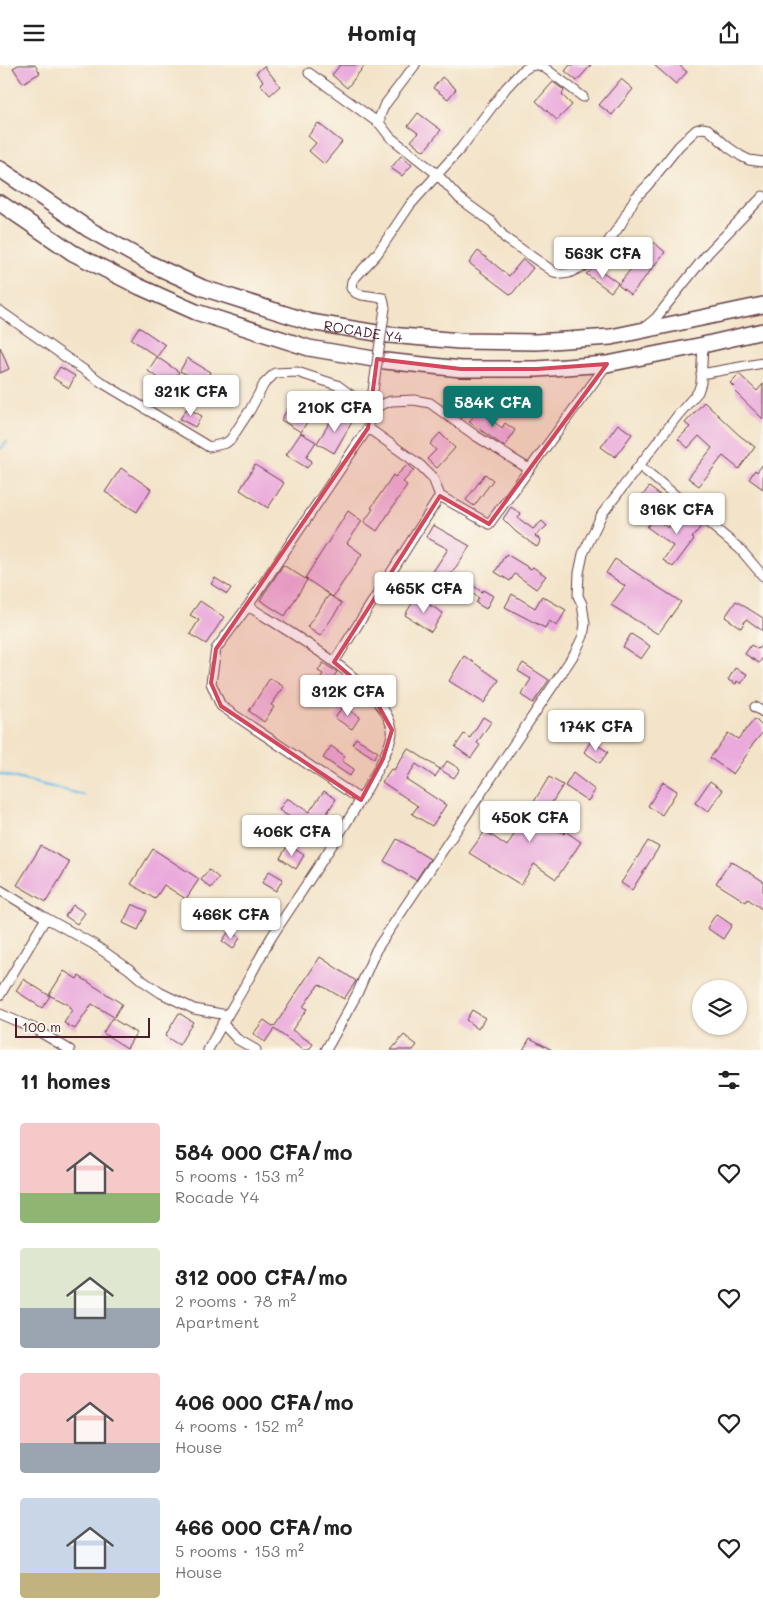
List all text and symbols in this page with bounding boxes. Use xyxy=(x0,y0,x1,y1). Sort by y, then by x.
text: Homiq xyxy=(346,18,417,47)
icon: menu xyxy=(20,19,48,47)
icon: share xyxy=(715,19,743,47)
pin: 563K CFA xyxy=(551,237,655,279)
text: 563K CFA xyxy=(565,242,641,263)
street label: ROCADE Y4 xyxy=(323,315,404,346)
pin: 321K CFA xyxy=(139,375,243,417)
text: 321K CFA xyxy=(154,380,228,401)
pin: 584K CFA xyxy=(441,385,545,428)
pin: 210K CFA xyxy=(283,391,387,433)
text: 584K CFA xyxy=(454,391,532,412)
text: 210K CFA xyxy=(298,396,372,417)
pin: 316K CFA xyxy=(625,493,729,535)
text: 316K CFA xyxy=(640,498,714,519)
pin: 465K CFA xyxy=(372,571,476,614)
text: 465K CFA xyxy=(385,577,463,598)
pin: 312K CFA xyxy=(296,675,400,717)
text: 312K CFA xyxy=(311,680,385,701)
pin: 174K CFA xyxy=(544,709,648,752)
text: 174K CFA xyxy=(559,715,633,736)
pin: 450K CFA xyxy=(478,801,582,843)
text: 450K CFA xyxy=(491,806,569,827)
pin: 406K CFA xyxy=(240,815,344,857)
text: 406K CFA xyxy=(253,820,331,841)
pin: 466K CFA xyxy=(179,897,283,940)
text: 466K CFA xyxy=(192,903,270,924)
map controls xyxy=(692,980,747,1035)
button: layers xyxy=(692,980,747,1035)
scale bar xyxy=(15,1015,150,1038)
text: 100 m xyxy=(22,1017,61,1036)
icon: filters xyxy=(715,1066,743,1094)
text: 11 homes xyxy=(20,1067,111,1094)
text: 584 000 CFA/mo xyxy=(175,1138,353,1165)
icon: home xyxy=(60,1143,120,1203)
icon: heart xyxy=(715,1159,743,1187)
text: 5 rooms · 153 m² xyxy=(175,1165,304,1186)
text: Rocade Y4 xyxy=(175,1186,259,1207)
text: 312 000 CFA/mo xyxy=(175,1263,348,1290)
icon: home xyxy=(60,1268,120,1328)
icon: heart xyxy=(715,1284,743,1312)
text: 2 rooms · 78 m² xyxy=(175,1290,296,1311)
text: Apartment xyxy=(175,1311,260,1332)
text: 406 000 CFA/mo xyxy=(175,1388,353,1415)
icon: home xyxy=(60,1393,120,1453)
icon: heart xyxy=(715,1409,743,1437)
text: 4 rooms · 152 m² xyxy=(175,1415,304,1436)
text: House xyxy=(175,1436,222,1457)
text: 466 000 CFA/mo xyxy=(175,1513,353,1540)
icon: home xyxy=(60,1518,120,1578)
icon: heart xyxy=(715,1534,743,1562)
text: 5 rooms · 153 m² xyxy=(175,1540,304,1561)
text: House xyxy=(175,1561,222,1582)

